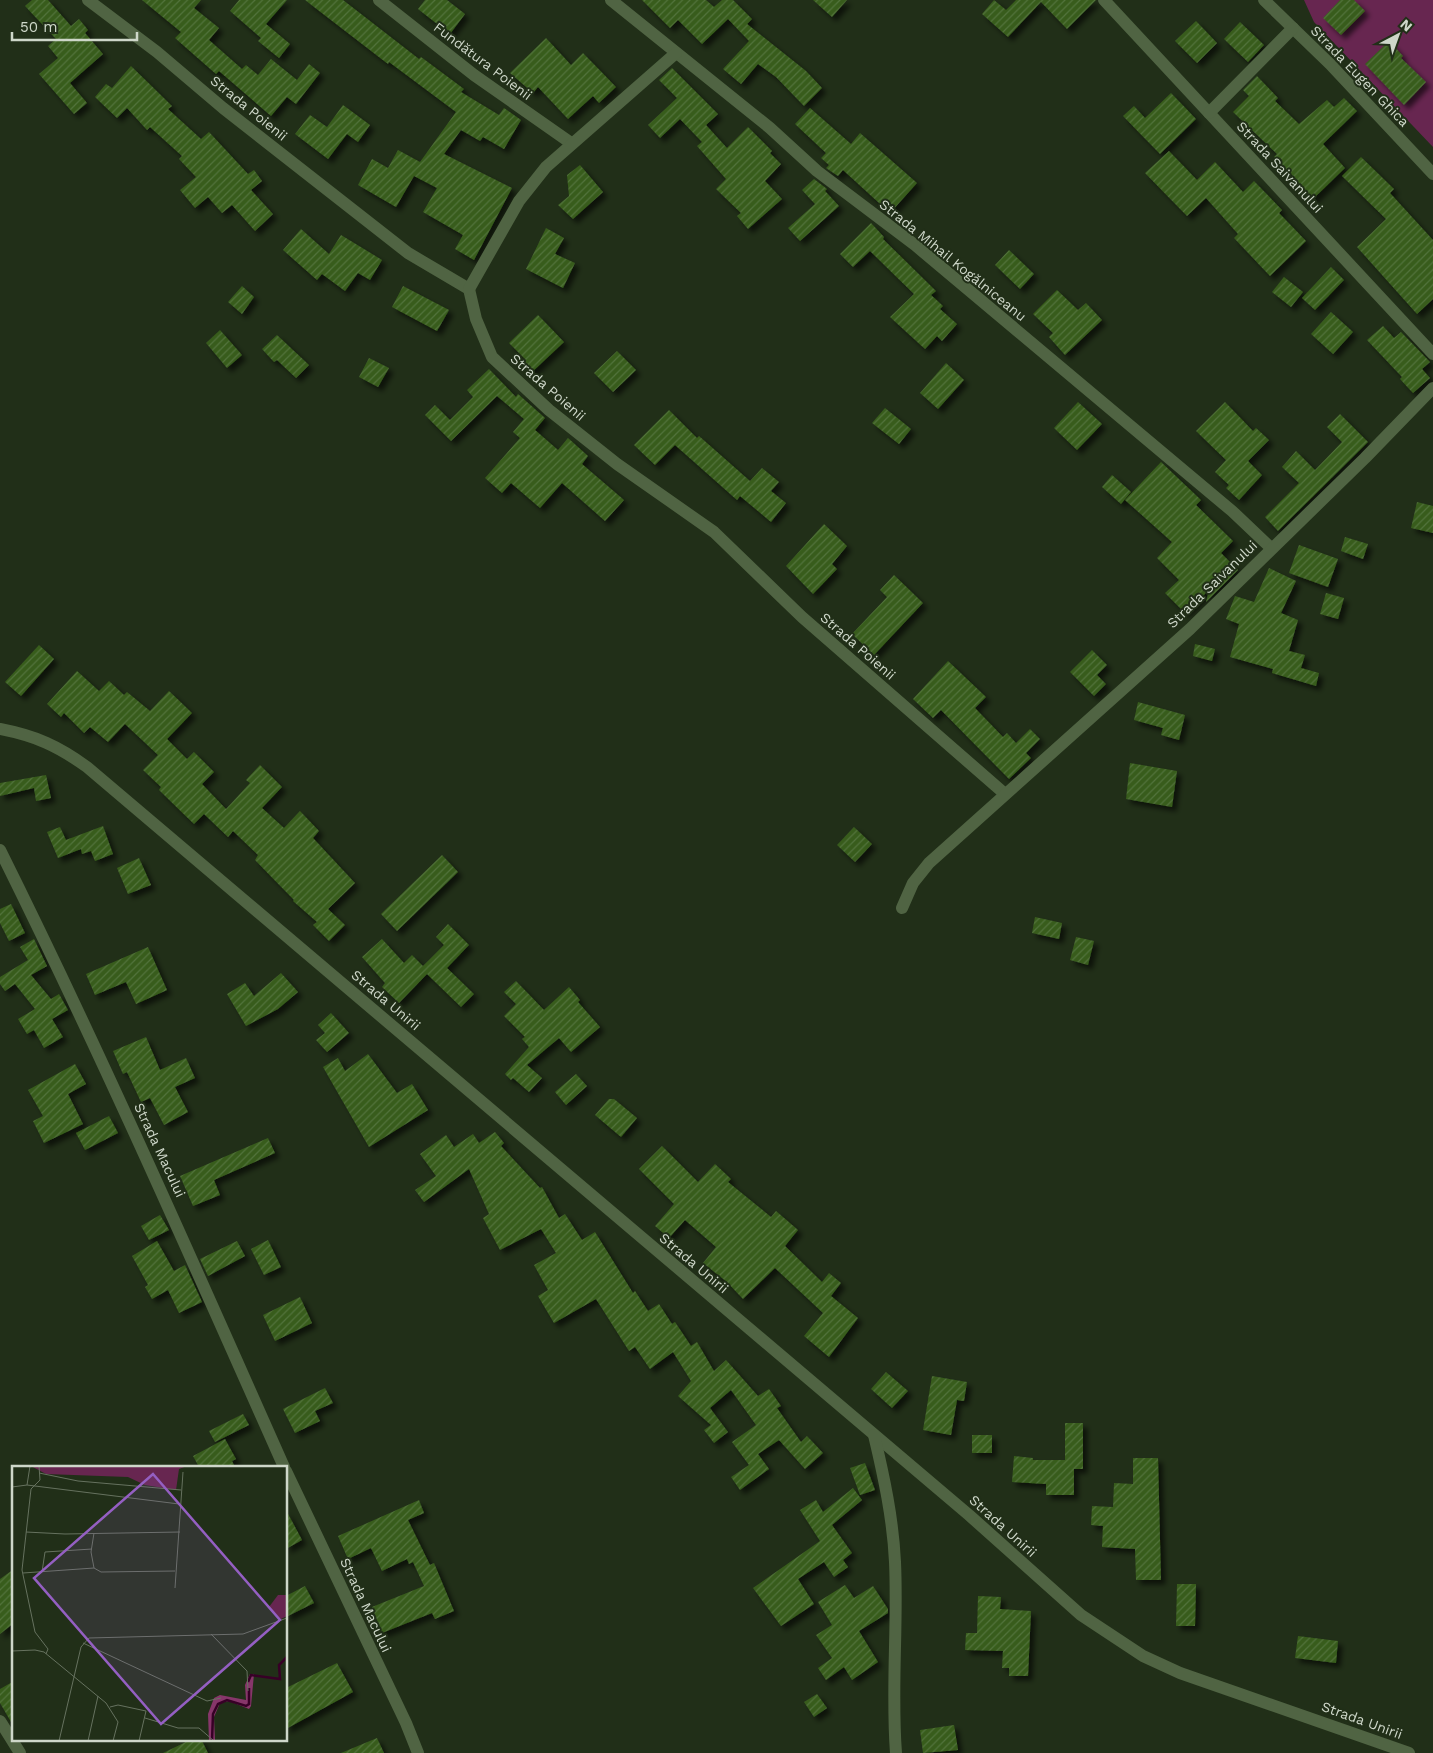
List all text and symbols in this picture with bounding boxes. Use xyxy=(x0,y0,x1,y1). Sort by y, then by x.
scale bar xyxy=(12,10,138,42)
north arrow xyxy=(1373,10,1423,60)
text: N xyxy=(1397,16,1416,35)
text: 50 m xyxy=(20,18,57,36)
street label: Fundătura Poienii xyxy=(431,19,535,103)
street label: Strada Eugen Ghica xyxy=(1308,22,1412,130)
street label: Strada Poienii xyxy=(207,72,291,144)
street label: Strada Saivanului xyxy=(1234,118,1326,216)
street label: Strada Mihail Kogălniceanu xyxy=(876,196,1030,324)
street label: Strada Poienii xyxy=(507,350,589,424)
street label: Strada Saivanului xyxy=(1164,537,1260,631)
street label: Strada Poienii xyxy=(817,609,899,683)
street label: Strada Unirii xyxy=(348,967,424,1033)
street label: Strada Macului xyxy=(131,1100,189,1200)
street label: Strada Unirii xyxy=(656,1230,732,1296)
inset map xyxy=(12,1466,288,1740)
street label: Strada Unirii xyxy=(966,1492,1040,1560)
street label: Strada Macului xyxy=(337,1555,395,1655)
street label: Strada Unirii xyxy=(1319,1698,1405,1742)

